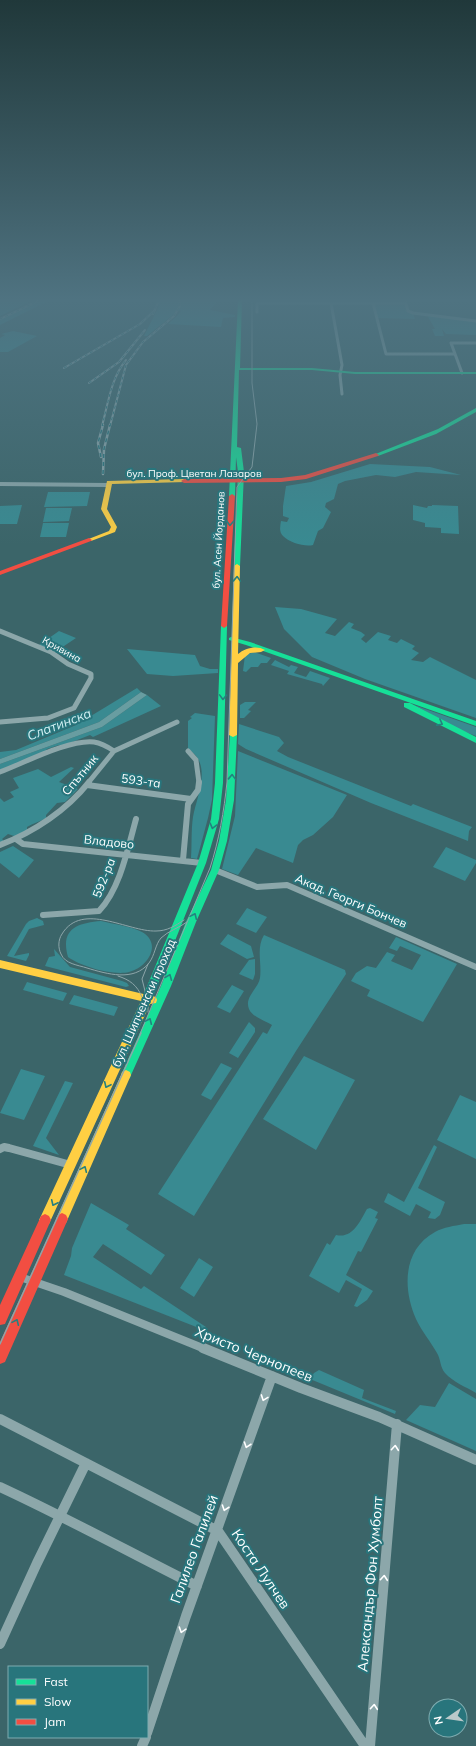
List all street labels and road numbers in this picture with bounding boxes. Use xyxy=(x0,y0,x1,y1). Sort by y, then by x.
street label: бул. Проф. Цветан Лазаров xyxy=(126,467,262,480)
street label: бул. Асен Йорданов xyxy=(209,491,228,589)
street label: Кривина xyxy=(40,634,83,665)
street label: Спътник xyxy=(58,751,101,798)
street label: 593-та xyxy=(120,770,162,791)
street label: Владово xyxy=(83,831,135,852)
street label: 592-ра xyxy=(89,856,118,900)
street label: Акад. Георги Бончев xyxy=(293,870,410,931)
street label: бул. Шипченски проход xyxy=(109,936,179,1069)
street label: Христо Чернопеев xyxy=(193,1322,316,1386)
street label: Галилео Галилей xyxy=(166,1492,222,1606)
street label: Александър Фон Хумболт xyxy=(353,1495,387,1673)
street label: Коста Лулчев xyxy=(228,1526,294,1612)

